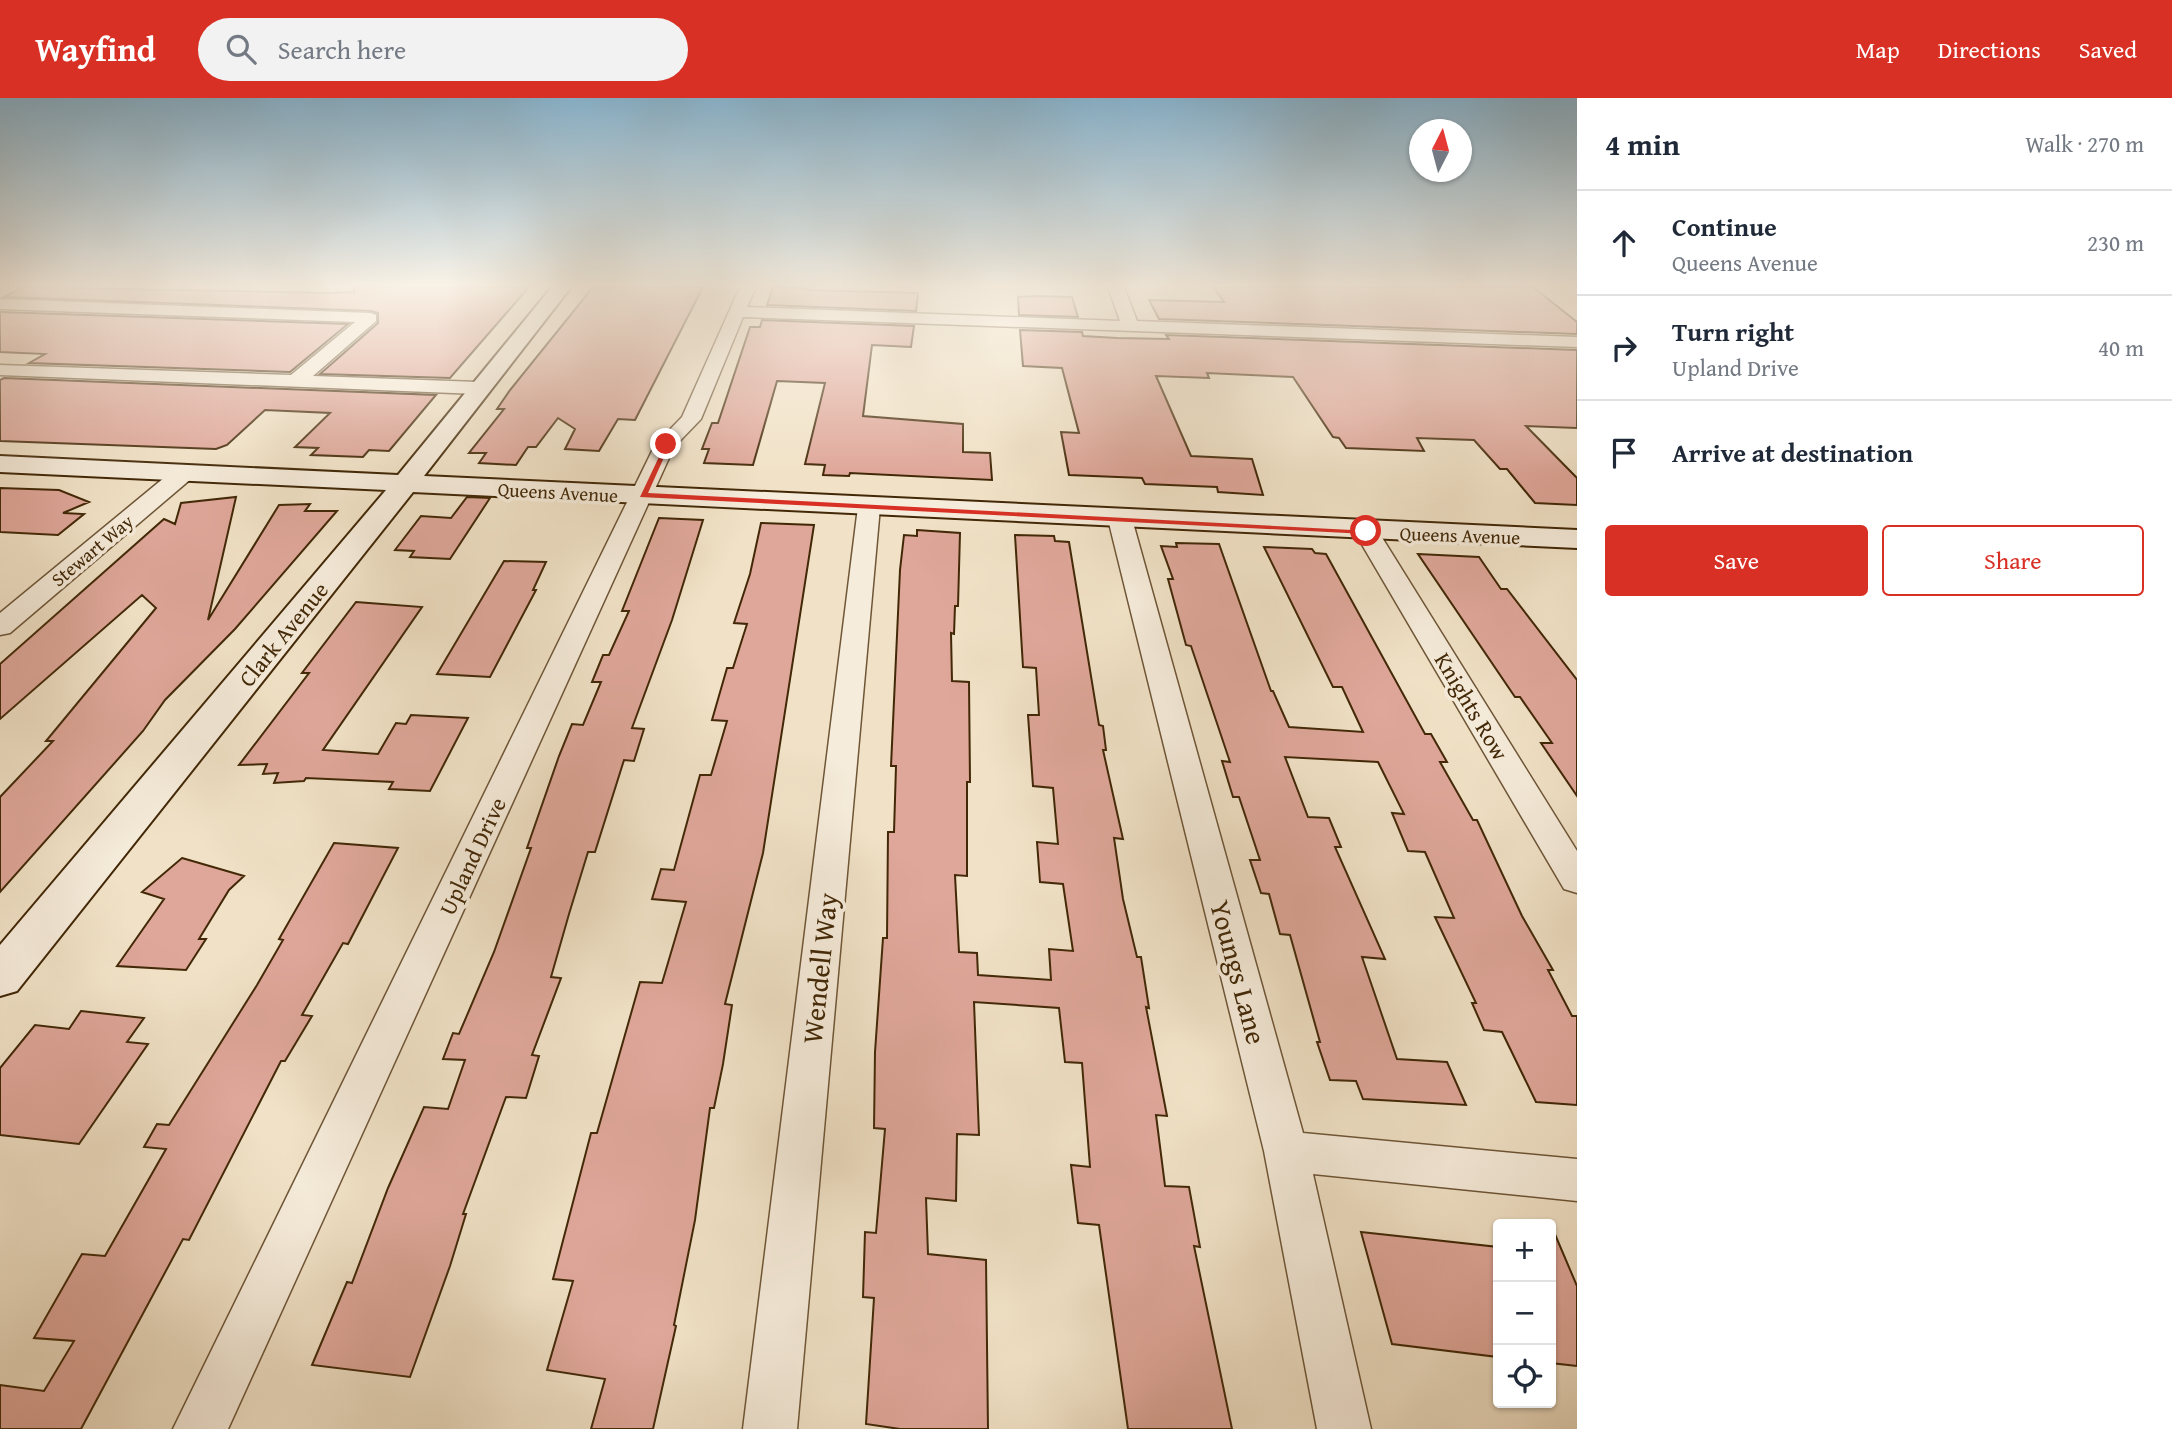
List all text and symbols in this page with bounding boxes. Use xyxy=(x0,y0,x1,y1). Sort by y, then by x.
search box xyxy=(198,18,688,81)
text: Wayfind xyxy=(35,25,156,73)
icon: search xyxy=(222,30,260,68)
text: Search here xyxy=(278,30,406,69)
text: Map xyxy=(1856,32,1900,67)
text: Directions xyxy=(1938,32,2041,67)
text: Saved xyxy=(2079,32,2137,67)
north arrow xyxy=(1409,119,1472,182)
text: 4 min xyxy=(1605,122,1680,166)
text: Walk · 270 m xyxy=(2025,127,2144,160)
text: Continue xyxy=(1672,207,1777,246)
icon: ahead xyxy=(1605,224,1643,262)
text: 230 m xyxy=(2087,226,2144,259)
text: Queens Avenue xyxy=(1672,246,1818,279)
text: Turn right xyxy=(1672,312,1794,351)
icon: right xyxy=(1605,329,1643,367)
text: 40 m xyxy=(2098,331,2144,364)
text: Upland Drive xyxy=(1672,351,1799,384)
route end xyxy=(650,428,681,459)
text: Arrive at destination xyxy=(1672,433,1913,472)
icon: arrive xyxy=(1605,434,1643,472)
street label: Queens Avenue xyxy=(497,475,619,509)
street label: Stewart Way xyxy=(45,507,140,593)
route start xyxy=(1350,515,1381,546)
street label: Queens Avenue xyxy=(1399,519,1521,551)
button: Save xyxy=(1605,525,1868,596)
button: Share xyxy=(1882,525,2144,596)
street label: Clark Avenue xyxy=(230,574,336,694)
street label: Knights Row xyxy=(1427,646,1518,767)
street label: Upland Drive xyxy=(430,792,514,920)
street label: Wendell Way xyxy=(791,891,847,1045)
street label: Youngs Lane xyxy=(1200,896,1278,1048)
map controls xyxy=(1493,1219,1556,1408)
button: + xyxy=(1493,1219,1556,1282)
button: − xyxy=(1493,1282,1556,1345)
button: locate xyxy=(1493,1345,1556,1408)

